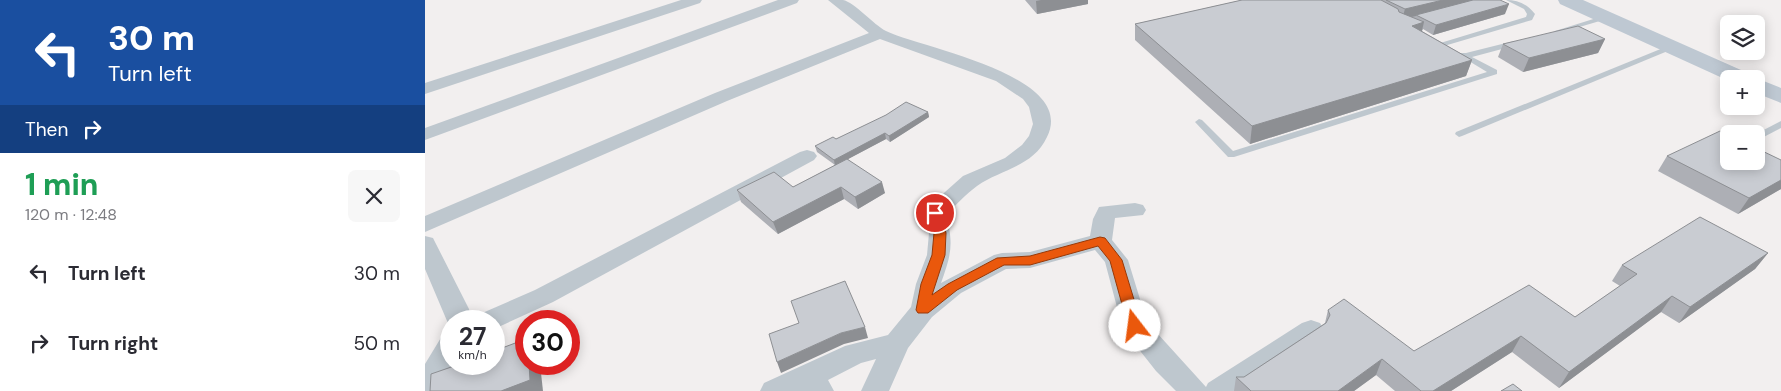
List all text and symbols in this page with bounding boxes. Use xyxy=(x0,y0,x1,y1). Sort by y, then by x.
text: 30 m xyxy=(108,15,195,61)
map controls xyxy=(1720,15,1765,170)
button: layers xyxy=(1720,15,1765,60)
icon: left xyxy=(25,20,90,85)
text: Turn left xyxy=(108,59,192,88)
button: + xyxy=(1720,70,1765,115)
icon: right xyxy=(78,115,106,143)
text: Then xyxy=(25,117,68,142)
button: − xyxy=(1720,125,1765,170)
text: 1 min xyxy=(25,165,98,204)
button: close xyxy=(348,170,400,222)
pin xyxy=(914,192,956,234)
icon: arrive xyxy=(921,199,949,227)
text: 120 m · 12:48 xyxy=(25,204,117,225)
icon: left xyxy=(25,259,53,287)
text: Turn left xyxy=(68,261,146,286)
text: 30 m xyxy=(354,261,400,286)
position arrow xyxy=(1108,299,1160,351)
speed limit sign: 30 xyxy=(515,310,580,375)
text: 27 xyxy=(459,320,486,353)
icon: right xyxy=(25,329,53,357)
text: Turn right xyxy=(68,331,158,356)
text: 50 m xyxy=(353,331,400,356)
text: km/h xyxy=(458,347,487,363)

